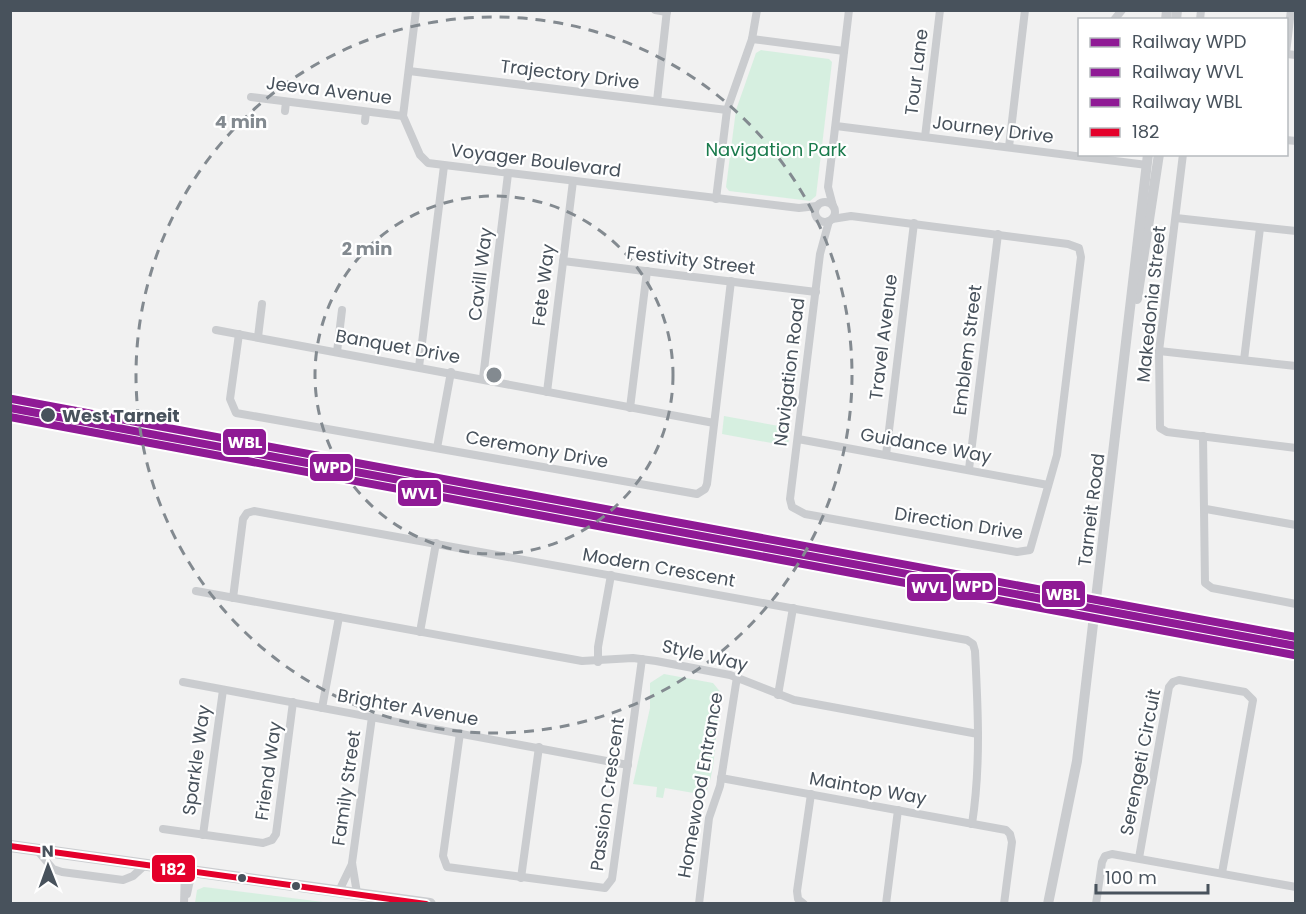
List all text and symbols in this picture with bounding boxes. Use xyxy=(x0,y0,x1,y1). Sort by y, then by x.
legend xyxy=(1078,18,1288,156)
street label: Tour Lane xyxy=(898,27,934,117)
text: Railway WPD xyxy=(1132,29,1247,54)
street label: Trajectory Drive xyxy=(499,53,641,95)
text: Railway WVL xyxy=(1132,59,1244,84)
street label: Jeeva Avenue xyxy=(265,70,393,110)
text: Railway WBL xyxy=(1132,89,1242,114)
text: 4 min xyxy=(215,109,267,134)
street label: Journey Drive xyxy=(931,109,1055,149)
text: 182 xyxy=(1132,119,1159,144)
street label: Voyager Boulevard xyxy=(449,137,623,183)
park label: Navigation Park xyxy=(705,137,847,162)
street label: Makedonia Street xyxy=(1130,224,1172,384)
street label: Cavill Way xyxy=(462,226,498,322)
text: 2 min xyxy=(342,236,392,261)
street label: Festivity Street xyxy=(625,240,757,280)
street label: Fete Way xyxy=(526,242,560,328)
street label: Travel Avenue xyxy=(863,273,903,401)
street label: Emblem Street xyxy=(947,283,987,417)
street label: Navigation Road xyxy=(767,296,811,448)
street label: Banquet Drive xyxy=(334,323,462,369)
centre of rings xyxy=(484,365,504,385)
place label: West Tarneit xyxy=(62,403,180,428)
marker: West Tarneit xyxy=(39,406,57,424)
street label: Guidance Way xyxy=(859,421,993,469)
street label: Ceremony Drive xyxy=(464,424,610,474)
line badge: WBL xyxy=(222,428,267,456)
text: WBL xyxy=(227,431,263,454)
street label: Tarneit Road xyxy=(1072,452,1110,568)
line badge: WPD xyxy=(309,453,354,482)
text: WPD xyxy=(313,456,352,479)
line badge: WVL xyxy=(397,479,442,507)
text: WVL xyxy=(401,482,437,505)
street label: Direction Drive xyxy=(893,500,1025,546)
street label: Modern Crescent xyxy=(581,541,737,593)
line badge: WPD xyxy=(952,572,997,601)
line badge: WVL xyxy=(906,573,952,602)
text: WPD xyxy=(955,575,994,598)
text: WVL xyxy=(911,576,947,599)
line badge: WBL xyxy=(1041,580,1086,608)
text: WBL xyxy=(1045,583,1081,606)
street label: Style Way xyxy=(660,633,750,677)
street label: Brighter Avenue xyxy=(336,682,480,732)
street label: Serengeti Circuit xyxy=(1114,687,1166,837)
street label: Homewood Entrance xyxy=(671,690,729,880)
street label: Sparkle Way xyxy=(176,703,216,817)
street label: Passion Crescent xyxy=(584,716,630,872)
street label: Friend Way xyxy=(249,720,287,822)
street label: Family Street xyxy=(326,729,366,847)
street label: Maintop Way xyxy=(807,765,929,811)
north arrow xyxy=(18,836,78,896)
text: N xyxy=(42,840,54,863)
line badge: 182 xyxy=(151,854,196,883)
scale bar xyxy=(1096,857,1208,895)
text: 182 xyxy=(160,858,186,881)
text: 100 m xyxy=(1105,865,1157,890)
unlabelled marker xyxy=(236,872,248,884)
unlabelled marker xyxy=(290,880,302,892)

